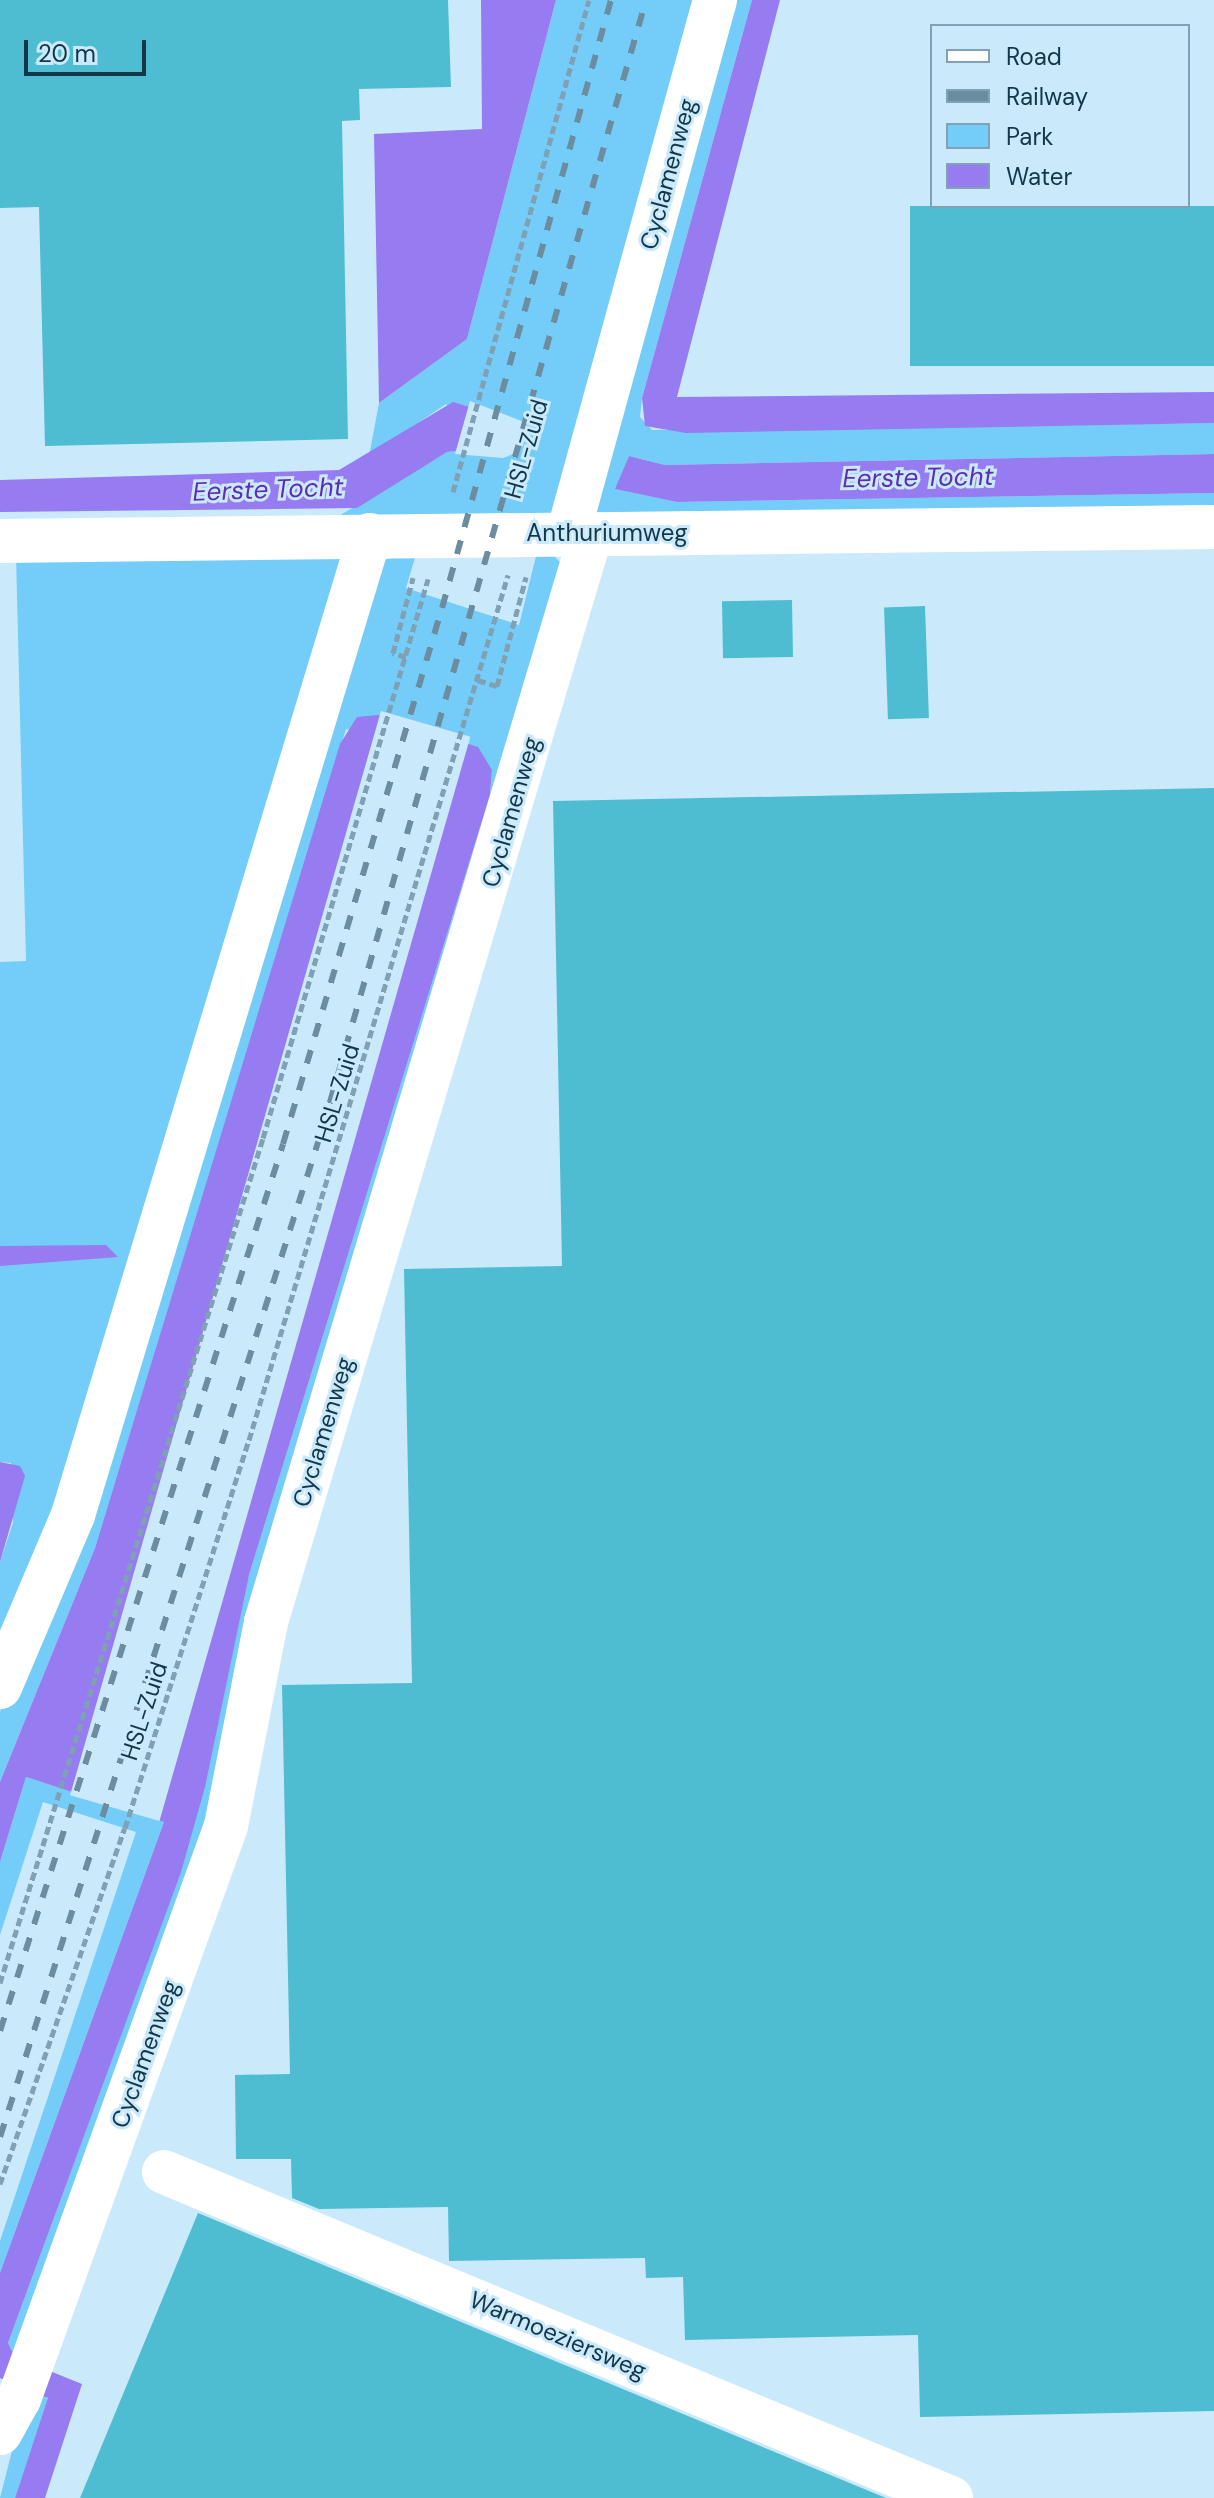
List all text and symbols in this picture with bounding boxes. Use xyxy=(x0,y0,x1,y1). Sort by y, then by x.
scale bar xyxy=(28,24,150,74)
legend xyxy=(930,24,1190,208)
text: 20 m xyxy=(38,38,96,69)
text: Road xyxy=(1006,41,1062,72)
text: Railway xyxy=(1006,81,1088,112)
street label: Cyclamenweg xyxy=(634,95,702,253)
text: Park xyxy=(1006,121,1053,152)
text: Water xyxy=(1006,161,1072,192)
street label: HSL-Zuid xyxy=(498,396,554,502)
water label: Eerste Tocht xyxy=(842,461,994,495)
water label: Eerste Tocht xyxy=(192,472,344,508)
street label: Anthuriumweg xyxy=(526,519,688,547)
street label: Cyclamenweg xyxy=(476,733,546,891)
street label: HSL-Zuid xyxy=(308,1040,366,1146)
street label: Cyclamenweg xyxy=(287,1354,359,1510)
street label: HSL-Zuid xyxy=(115,1658,173,1764)
street label: Cyclamenweg xyxy=(105,1976,185,2132)
street label: Warmoeziersweg xyxy=(465,2285,651,2385)

